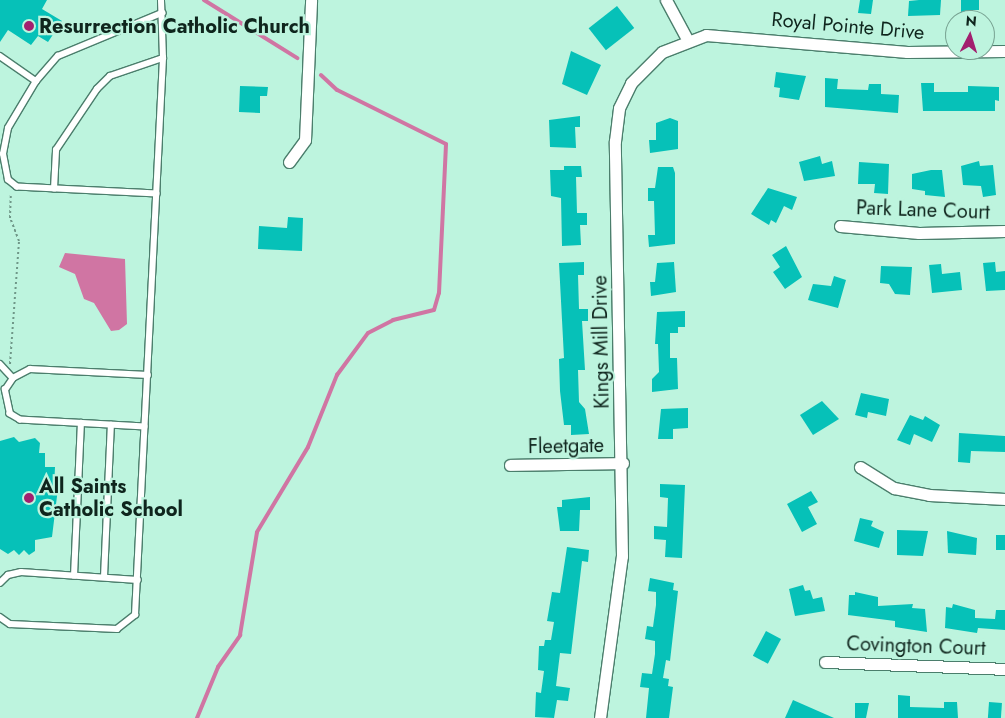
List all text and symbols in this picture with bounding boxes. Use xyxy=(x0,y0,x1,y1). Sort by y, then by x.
street label: Royal Pointe Drive xyxy=(771,7,925,45)
north arrow xyxy=(945,10,995,60)
text: N xyxy=(965,11,978,32)
place label: Resurrection Catholic Church xyxy=(39,14,310,38)
marker: Resurrection Catholic Church xyxy=(23,20,35,32)
street label: Park Lane Court xyxy=(856,196,990,224)
street label: Kings Mill Drive xyxy=(588,275,614,409)
street label: Fleetgate xyxy=(528,433,604,459)
place label: All Saints Catholic School xyxy=(39,474,183,521)
marker: All Saints Catholic School xyxy=(23,492,35,504)
street label: Covington Court xyxy=(846,632,986,660)

